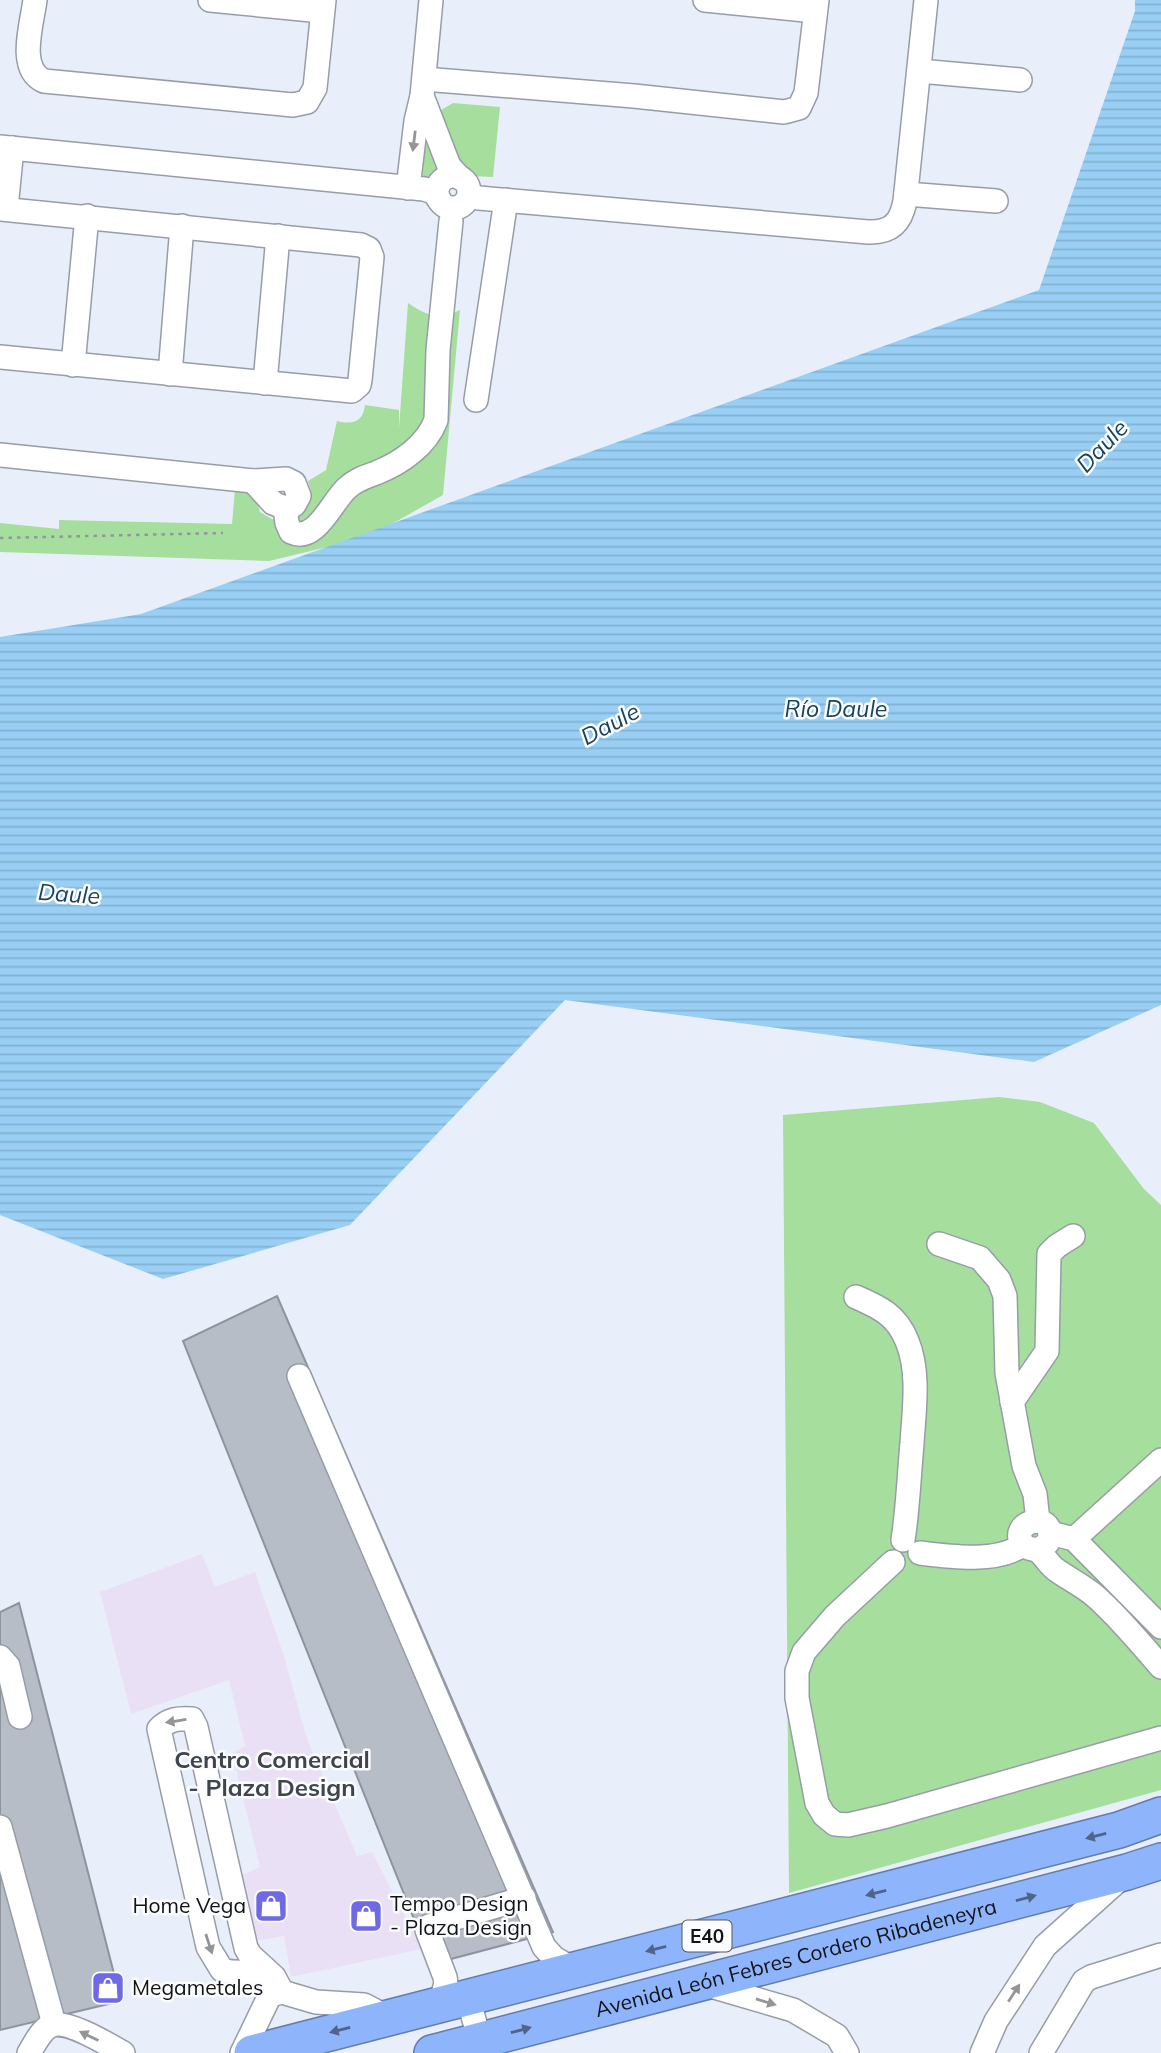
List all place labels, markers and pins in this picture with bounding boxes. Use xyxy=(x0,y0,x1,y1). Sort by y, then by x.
shop icon: Home Vega xyxy=(252,1887,290,1925)
place label: Tempo Design - Plaza Design xyxy=(390,1890,532,1940)
place label: Home Vega xyxy=(132,1892,246,1918)
shop icon: Tempo Design - Plaza Design xyxy=(347,1897,385,1935)
shop icon: Megametales xyxy=(89,1969,127,2007)
place label: Megametales xyxy=(132,1974,263,2000)

